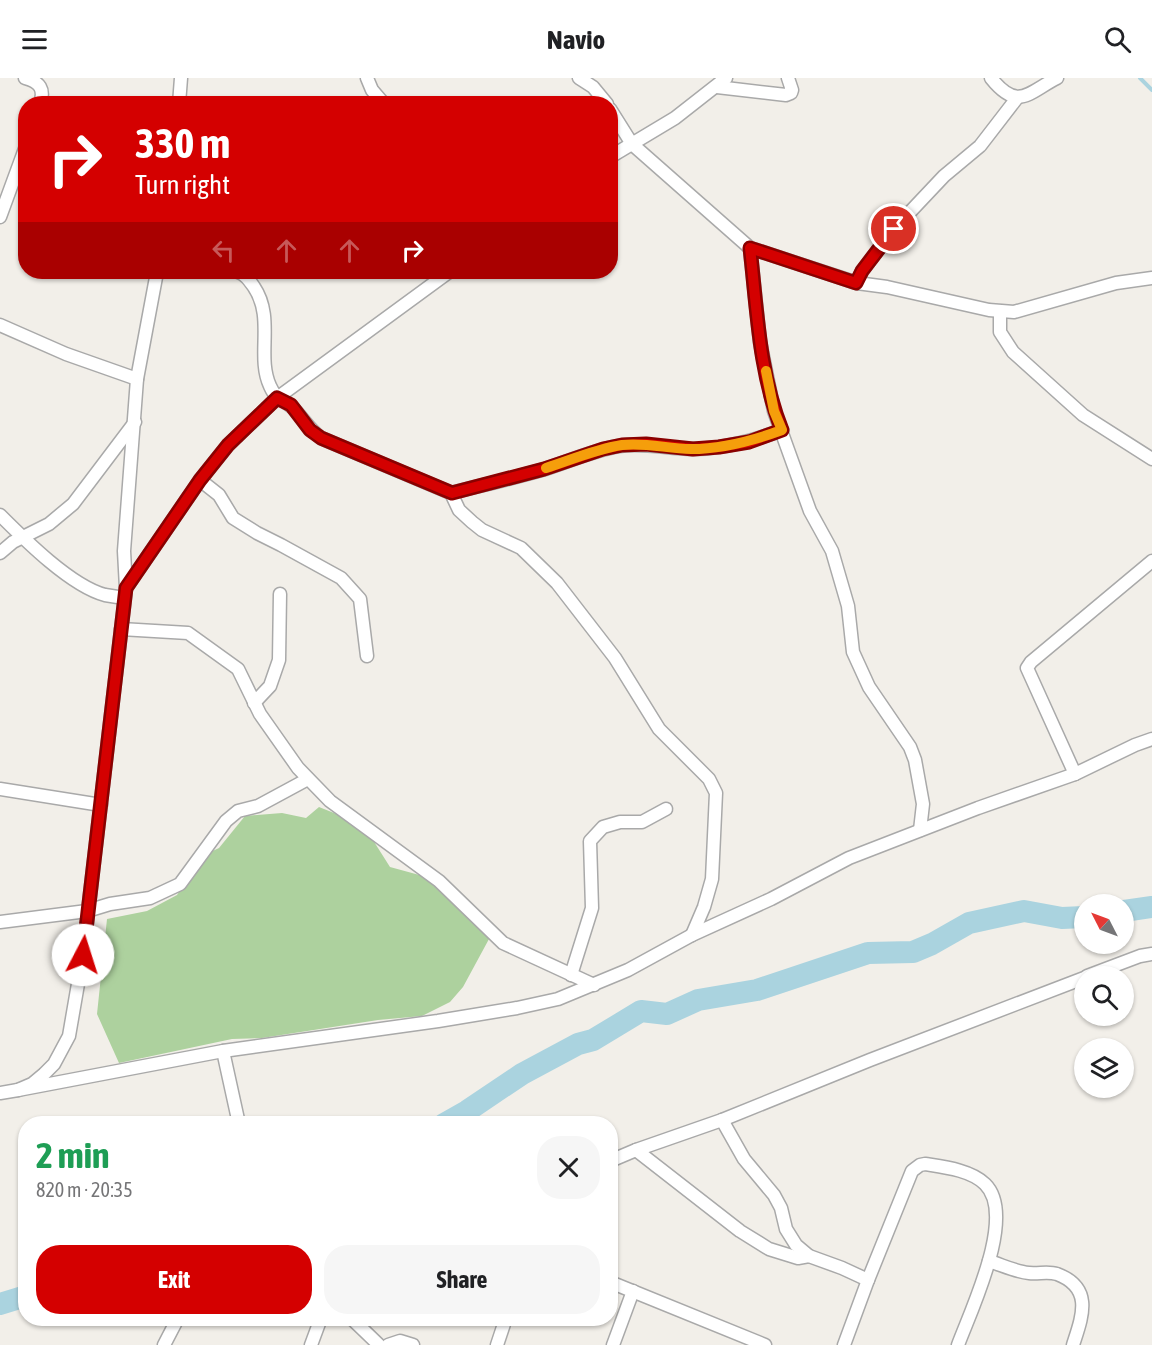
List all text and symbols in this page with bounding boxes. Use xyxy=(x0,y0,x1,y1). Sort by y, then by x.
icon: menu xyxy=(18,23,51,56)
icon: search xyxy=(1101,23,1134,56)
text: Navio xyxy=(547,24,605,55)
text: 330 m xyxy=(135,119,230,167)
icon: right xyxy=(36,120,114,198)
text: Turn right xyxy=(135,169,230,200)
pin xyxy=(868,203,919,254)
icon: arrive xyxy=(877,212,910,245)
icon: left xyxy=(207,234,240,267)
icon: ahead xyxy=(270,234,303,267)
icon: ahead xyxy=(333,234,366,267)
icon: right xyxy=(396,234,429,267)
north arrow xyxy=(1074,894,1134,954)
map controls xyxy=(1074,894,1134,1098)
position arrow xyxy=(51,923,115,987)
button: search xyxy=(1074,966,1134,1026)
button: layers xyxy=(1074,1038,1134,1098)
text: 2 min xyxy=(36,1134,110,1176)
button: close xyxy=(537,1136,600,1199)
text: 820 m · 20:35 xyxy=(36,1178,133,1201)
button: Exit xyxy=(36,1245,312,1314)
button: Share xyxy=(324,1245,600,1314)

